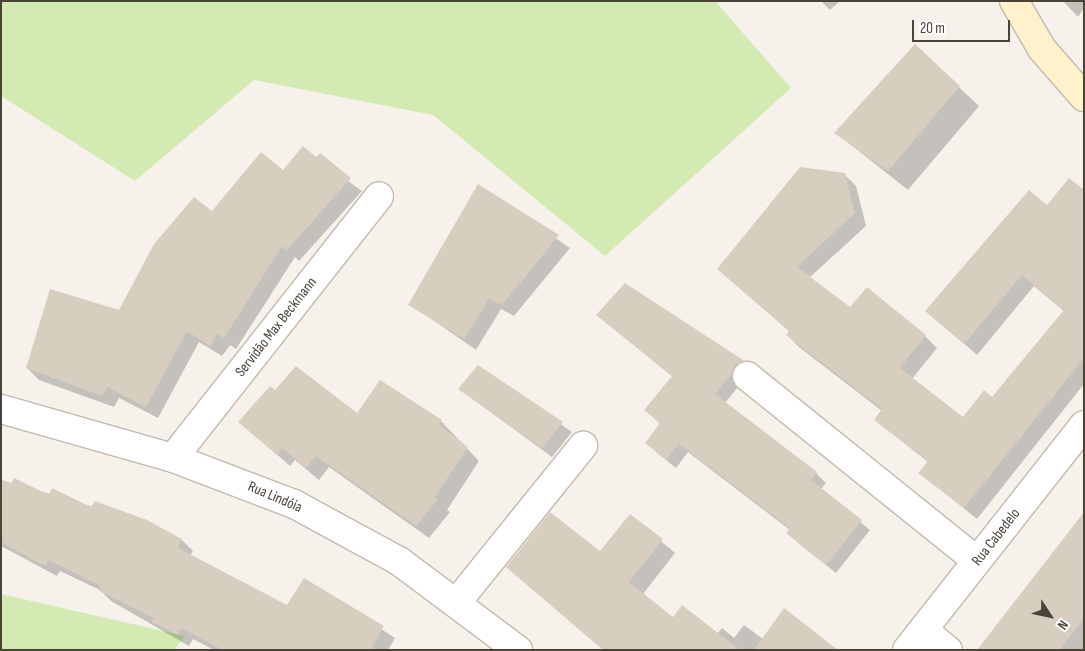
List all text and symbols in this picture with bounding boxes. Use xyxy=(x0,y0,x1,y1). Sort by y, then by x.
scale bar xyxy=(915,10,1012,42)
text: 20 m xyxy=(920,19,945,38)
street label: Servidão Max Beckmann xyxy=(232,274,320,380)
street label: Rua Lindóia xyxy=(245,478,305,516)
street label: Rua Cabedelo xyxy=(968,505,1024,569)
north arrow xyxy=(1025,591,1075,641)
text: N xyxy=(1054,617,1072,633)

